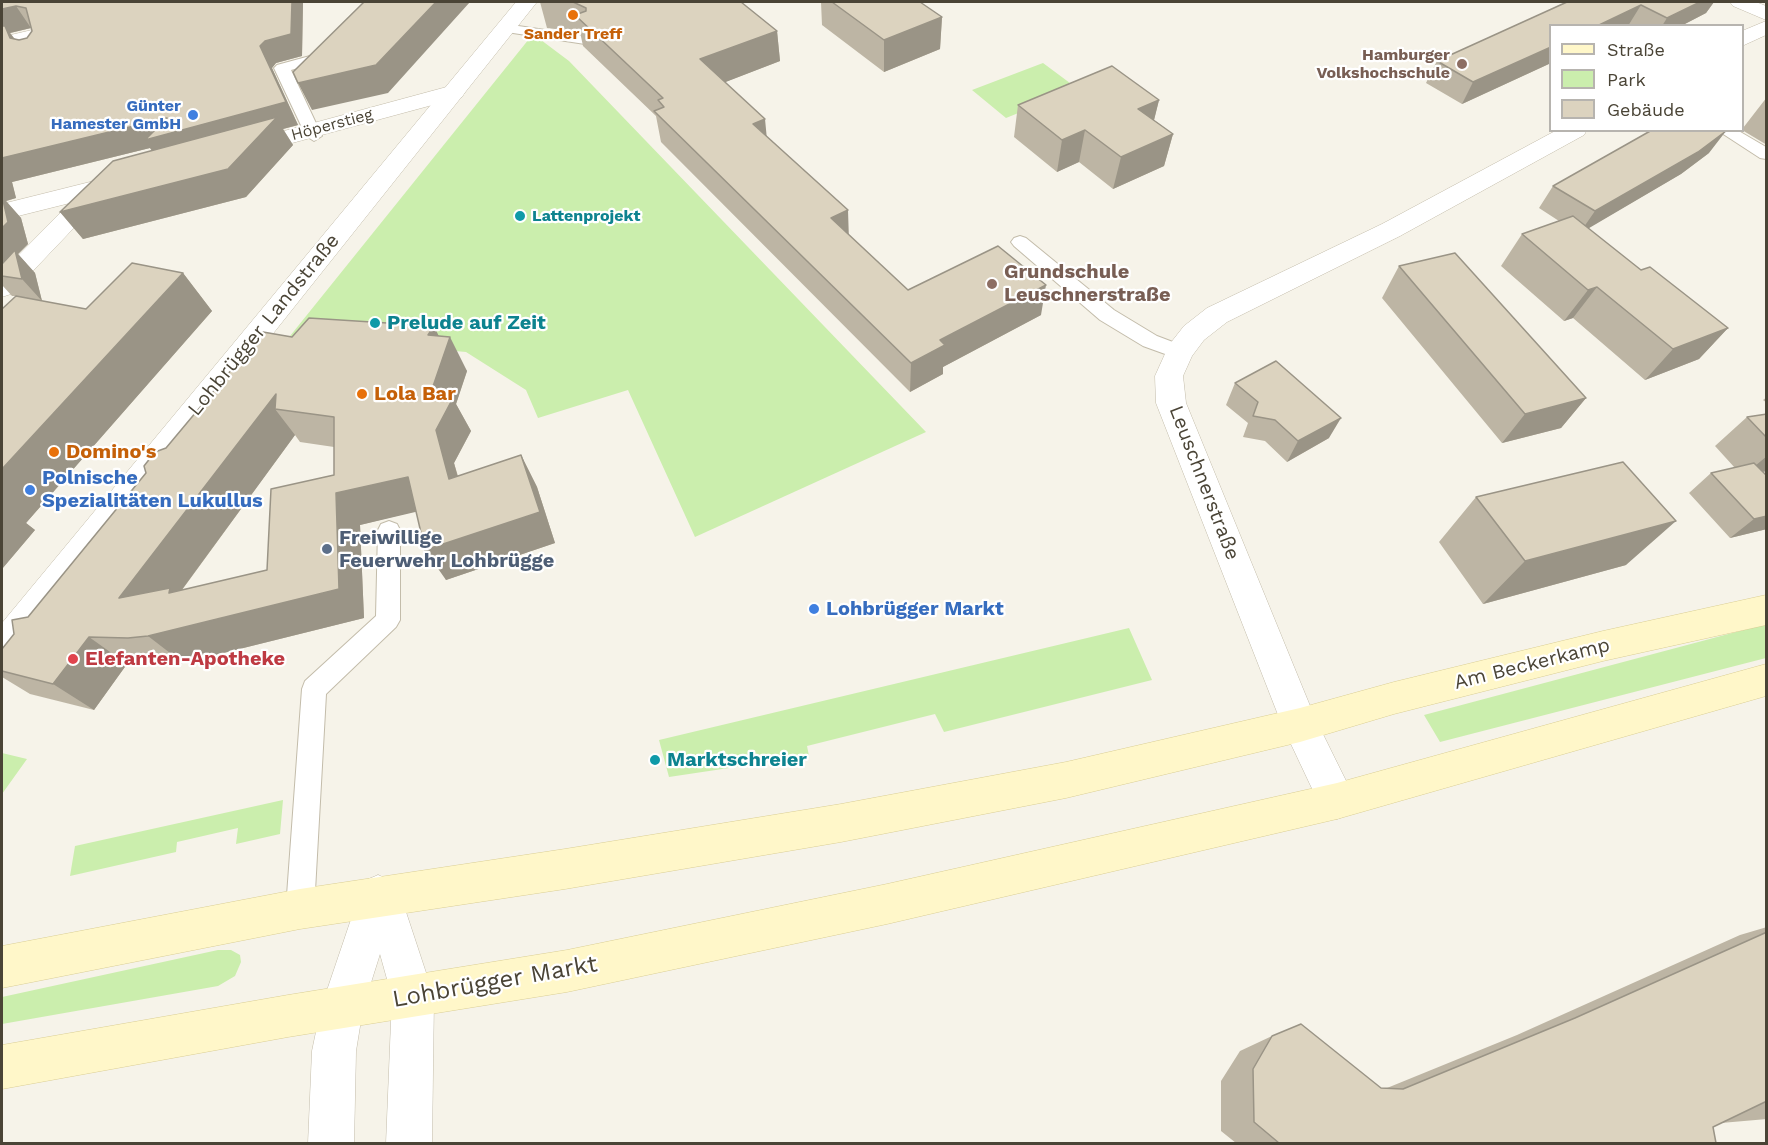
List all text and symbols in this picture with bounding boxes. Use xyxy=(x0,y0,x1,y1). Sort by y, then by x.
marker: Sander Treff xyxy=(566,8,580,22)
place label: Sander Treff xyxy=(524,24,622,44)
legend xyxy=(1549,24,1744,132)
text: Straße xyxy=(1607,39,1665,60)
place label: Hamburger Volkshochschule xyxy=(1316,45,1450,83)
marker: Hamburger Volkshochschule xyxy=(1455,57,1469,71)
text: Park xyxy=(1607,69,1646,90)
place label: Günter Hamester GmbH xyxy=(51,96,181,134)
text: Gebäude xyxy=(1607,99,1685,120)
street label: Höperstieg xyxy=(289,105,375,145)
marker: Günter Hamester GmbH xyxy=(186,108,200,122)
place label: Lattenprojekt xyxy=(532,206,640,226)
marker: Lattenprojekt xyxy=(513,209,527,223)
street label: Lohbrügger Landstraße xyxy=(183,229,345,421)
place label: Grundschule Leuschnerstraße xyxy=(1004,260,1171,307)
marker: Grundschule Leuschnerstraße xyxy=(985,277,999,291)
place label: Prelude auf Zeit xyxy=(387,311,546,335)
marker: Prelude auf Zeit xyxy=(368,316,382,330)
place label: Lola Bar xyxy=(374,382,456,406)
marker: Lola Bar xyxy=(355,387,369,401)
street label: Leuschnerstraße xyxy=(1164,402,1244,564)
place label: Domino's xyxy=(66,440,156,464)
marker: Domino's xyxy=(47,445,61,459)
place label: Polnische Spezialitäten Lukullus xyxy=(42,466,263,513)
marker: Polnische Spezialitäten Lukullus xyxy=(23,483,37,497)
place label: Freiwillige Feuerwehr Lohbrügge xyxy=(339,526,554,573)
marker: Freiwillige Feuerwehr Lohbrügge xyxy=(320,542,334,556)
place label: Lohbrügger Markt xyxy=(826,597,1004,621)
marker: Lohbrügger Markt xyxy=(807,602,821,616)
street label: Am Beckerkamp xyxy=(1452,633,1612,695)
place label: Elefanten-Apotheke xyxy=(85,647,285,671)
marker: Elefanten-Apotheke xyxy=(66,652,80,666)
place label: Marktschreier xyxy=(667,748,807,772)
marker: Marktschreier xyxy=(648,753,662,767)
street label: Lohbrügger Markt xyxy=(390,950,600,1014)

